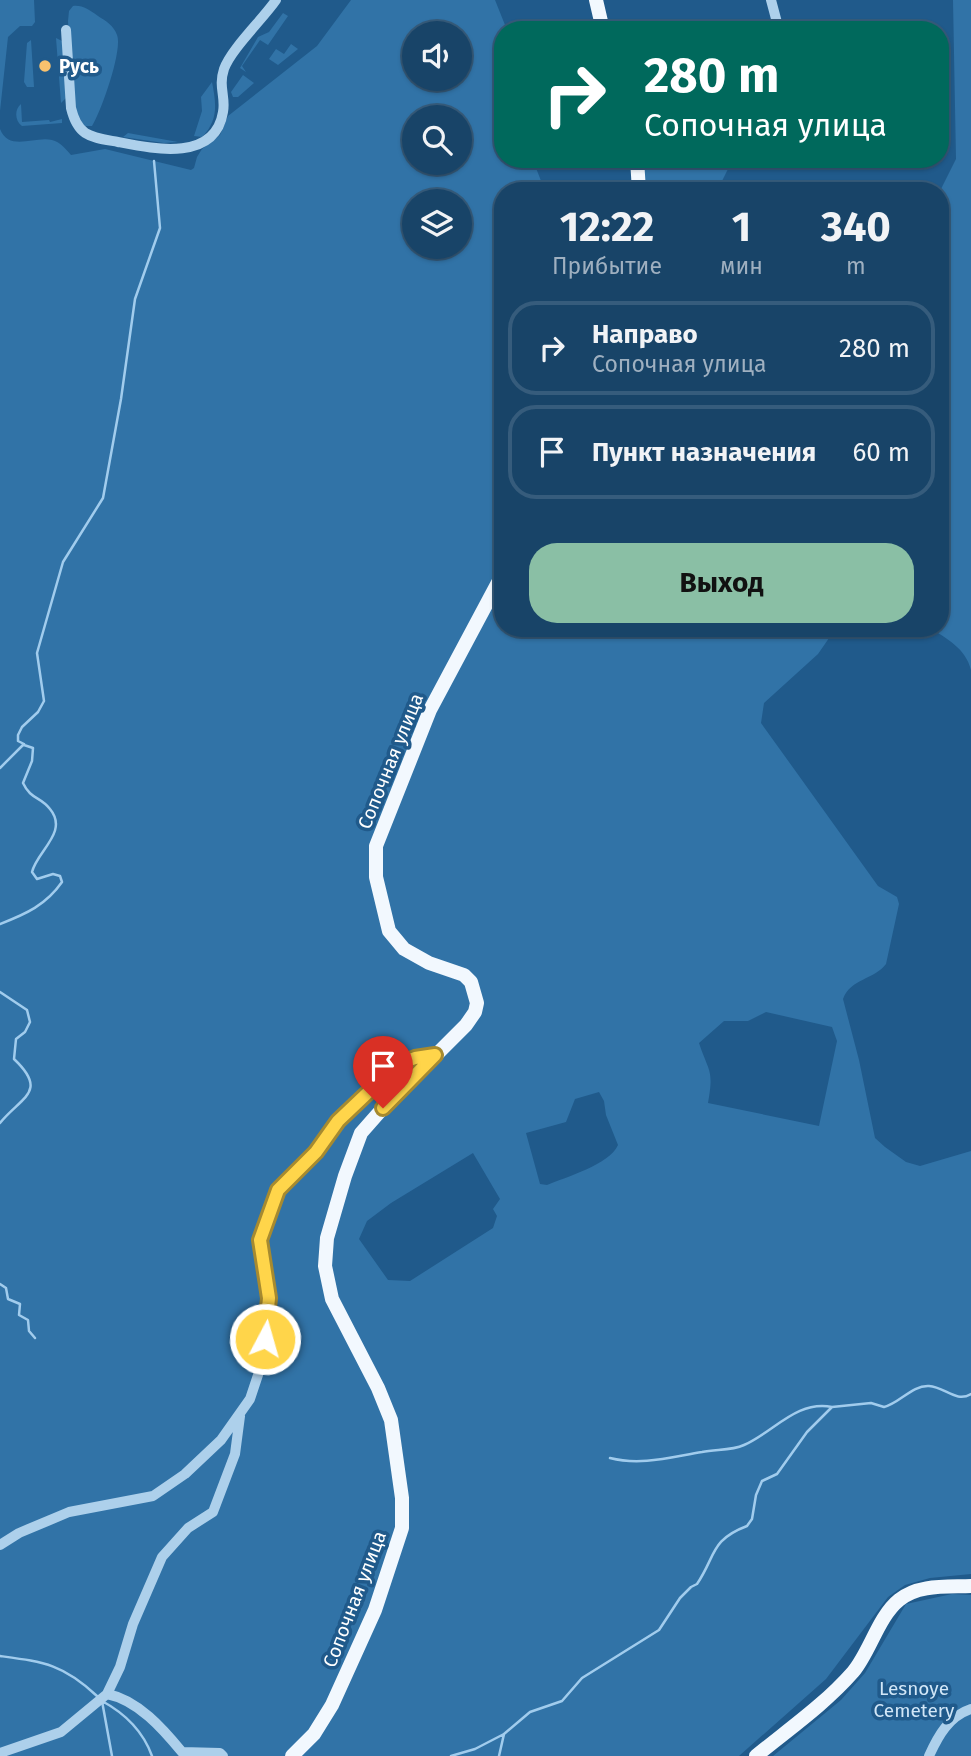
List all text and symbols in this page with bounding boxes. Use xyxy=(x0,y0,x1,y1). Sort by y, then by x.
map controls xyxy=(402,21,472,259)
button: sound xyxy=(402,21,472,91)
text: 280 m xyxy=(644,46,780,105)
icon: right xyxy=(529,49,620,140)
place label: Русь xyxy=(59,55,99,78)
marker: Русь xyxy=(37,58,53,74)
button: search xyxy=(402,105,472,175)
text: Сопочная улица xyxy=(644,106,887,144)
button: layers xyxy=(402,189,472,259)
text: 12:22 xyxy=(560,202,654,252)
text: 1 xyxy=(732,202,751,252)
text: 340 xyxy=(821,202,891,252)
text: Прибытие xyxy=(552,252,662,280)
text: мин xyxy=(720,252,763,280)
text: m xyxy=(846,252,866,280)
text: Направо xyxy=(592,319,698,350)
icon: right xyxy=(533,329,571,367)
text: 280 m xyxy=(839,333,910,364)
text: Сопочная улица xyxy=(592,350,767,378)
icon: arrive xyxy=(533,433,571,471)
text: Пункт назначения xyxy=(592,437,816,468)
text: 60 m xyxy=(852,437,910,468)
button: Выход xyxy=(529,543,914,623)
street label: Сопочная улица xyxy=(353,690,428,832)
pin xyxy=(353,1036,413,1108)
icon: arrive xyxy=(364,1047,402,1085)
position arrow xyxy=(228,1302,302,1376)
street label: Сопочная улица xyxy=(318,1528,391,1671)
park label: Lesnoye Cemetery xyxy=(874,1677,955,1722)

